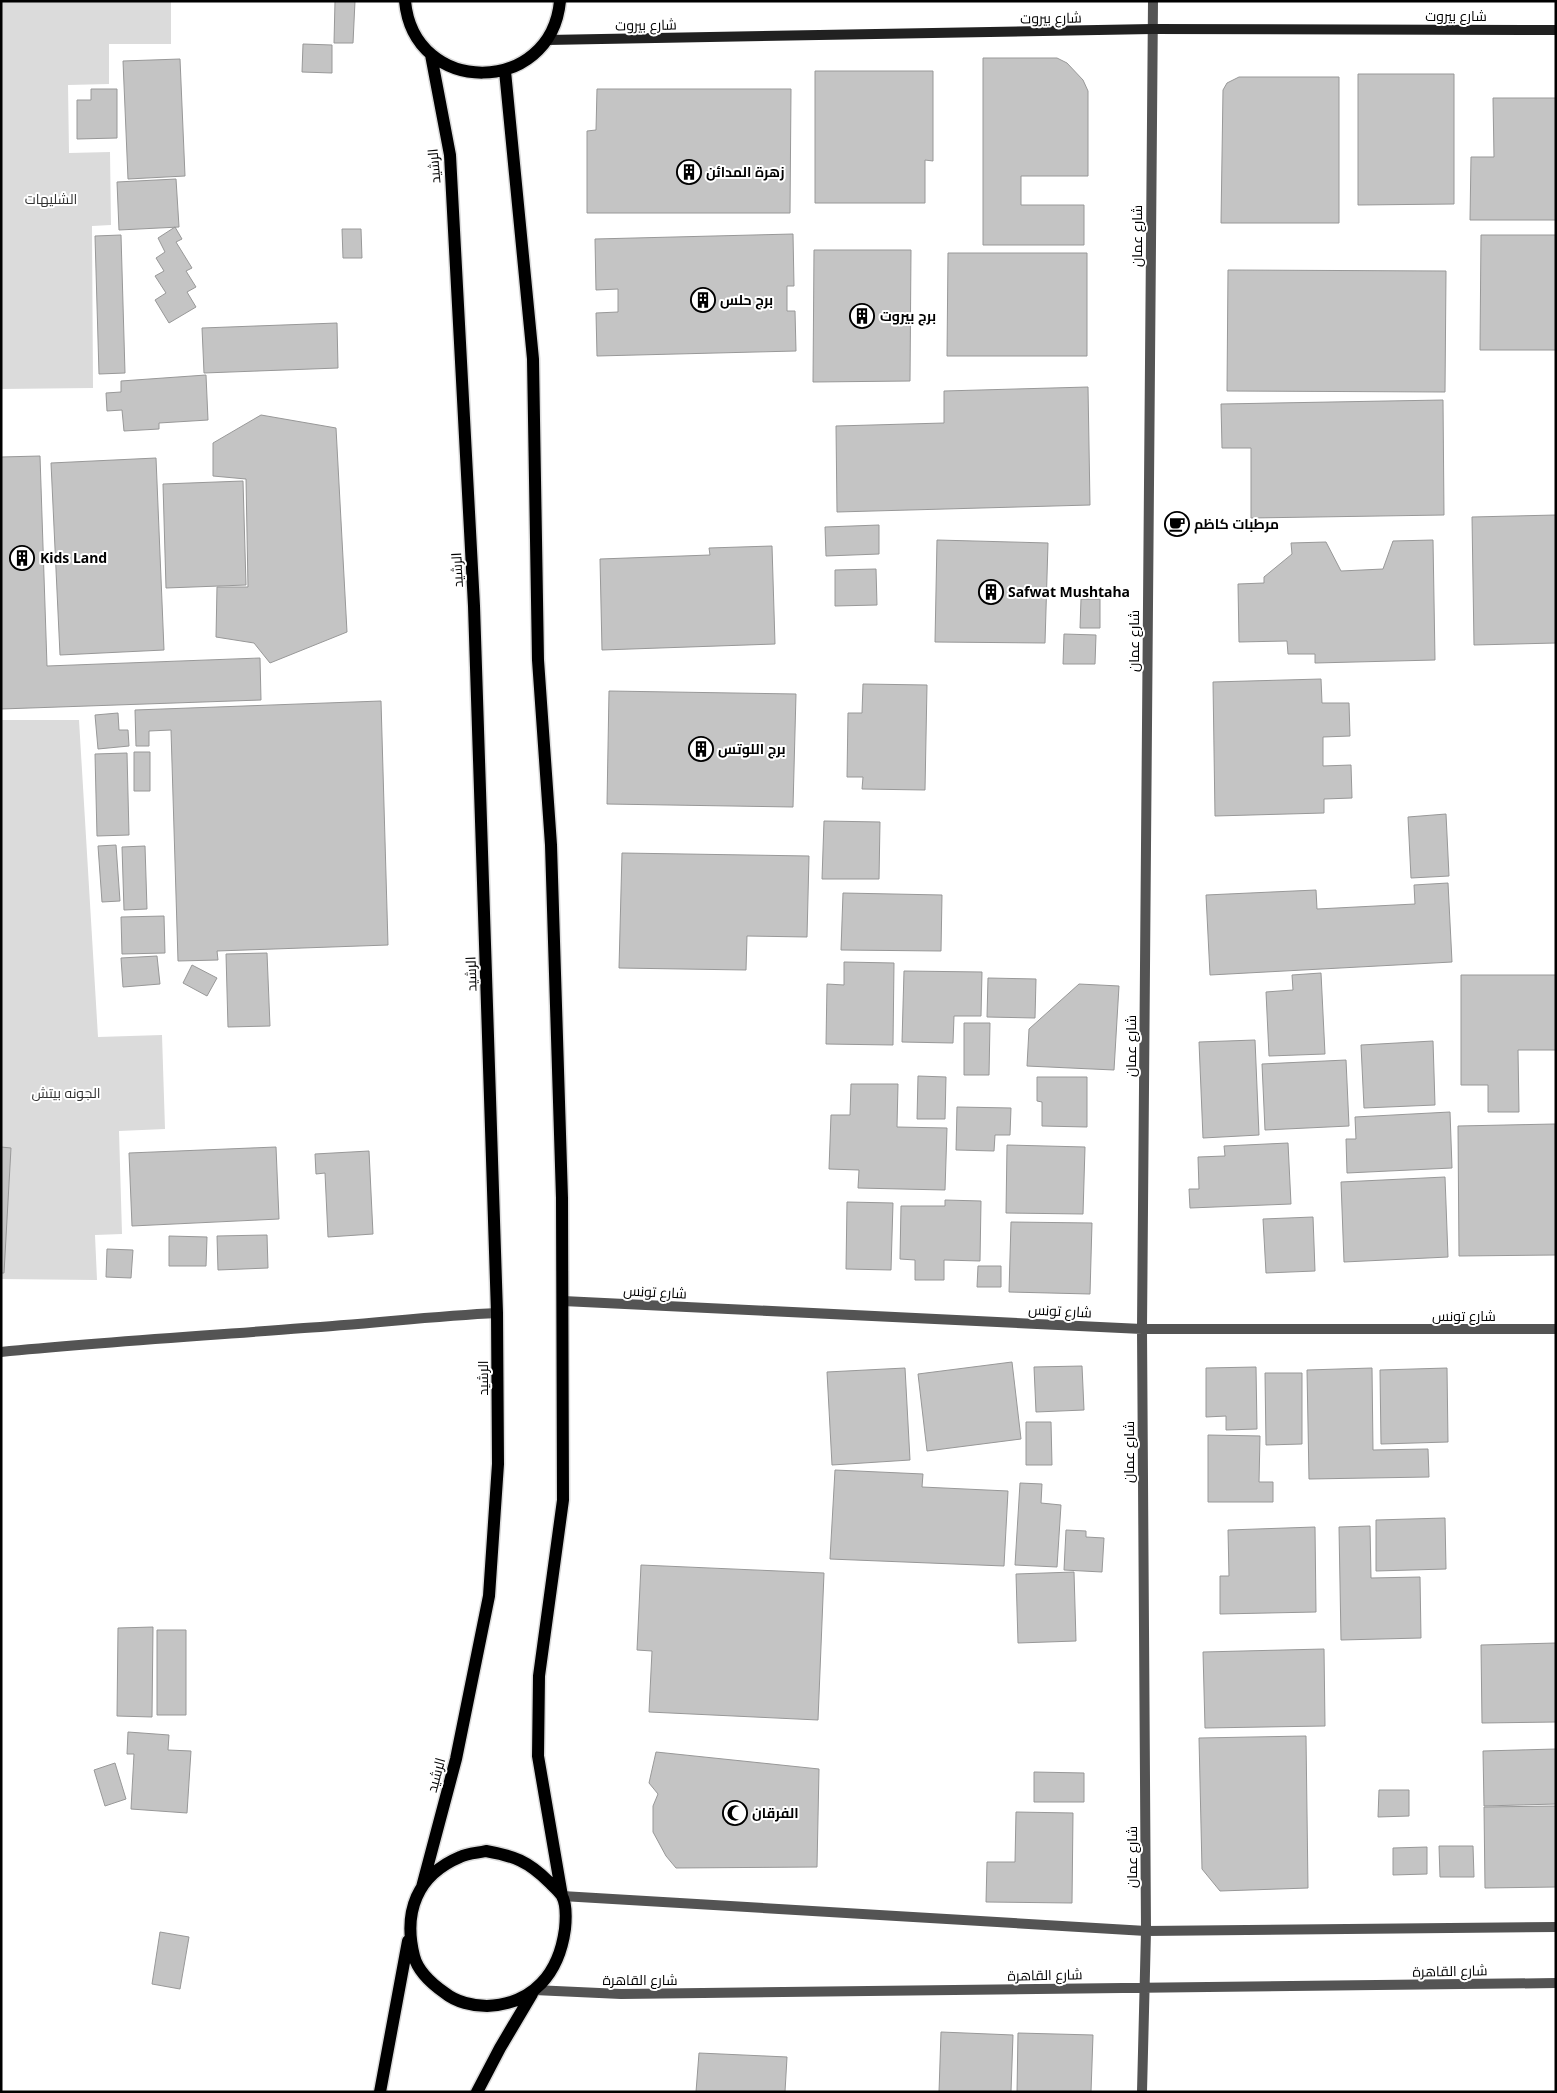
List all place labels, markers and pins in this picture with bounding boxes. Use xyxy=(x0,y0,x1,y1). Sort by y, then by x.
building icon: زهرة المدائن xyxy=(676,159,702,185)
place label: زهرة المدائن xyxy=(706,162,785,181)
building icon: برج حلس xyxy=(690,287,716,313)
place label: برج حلس xyxy=(720,290,773,310)
building icon: برج بيروت xyxy=(849,303,875,329)
place label: برج بيروت xyxy=(880,306,936,326)
cafe icon: مرطبات كاظم xyxy=(1164,511,1190,537)
place label: مرطبات كاظم xyxy=(1194,514,1279,534)
building icon: Kids Land xyxy=(9,545,35,571)
place label: Kids Land xyxy=(40,548,107,567)
building icon: Safwat Mushtaha xyxy=(978,579,1004,605)
place label: Safwat Mushtaha xyxy=(1008,582,1130,601)
building icon: برج اللوتس xyxy=(688,736,714,762)
place label: برج اللوتس xyxy=(718,739,786,759)
mosque icon: الفرقان xyxy=(722,1800,748,1826)
place label: الفرقان xyxy=(752,1803,799,1822)

